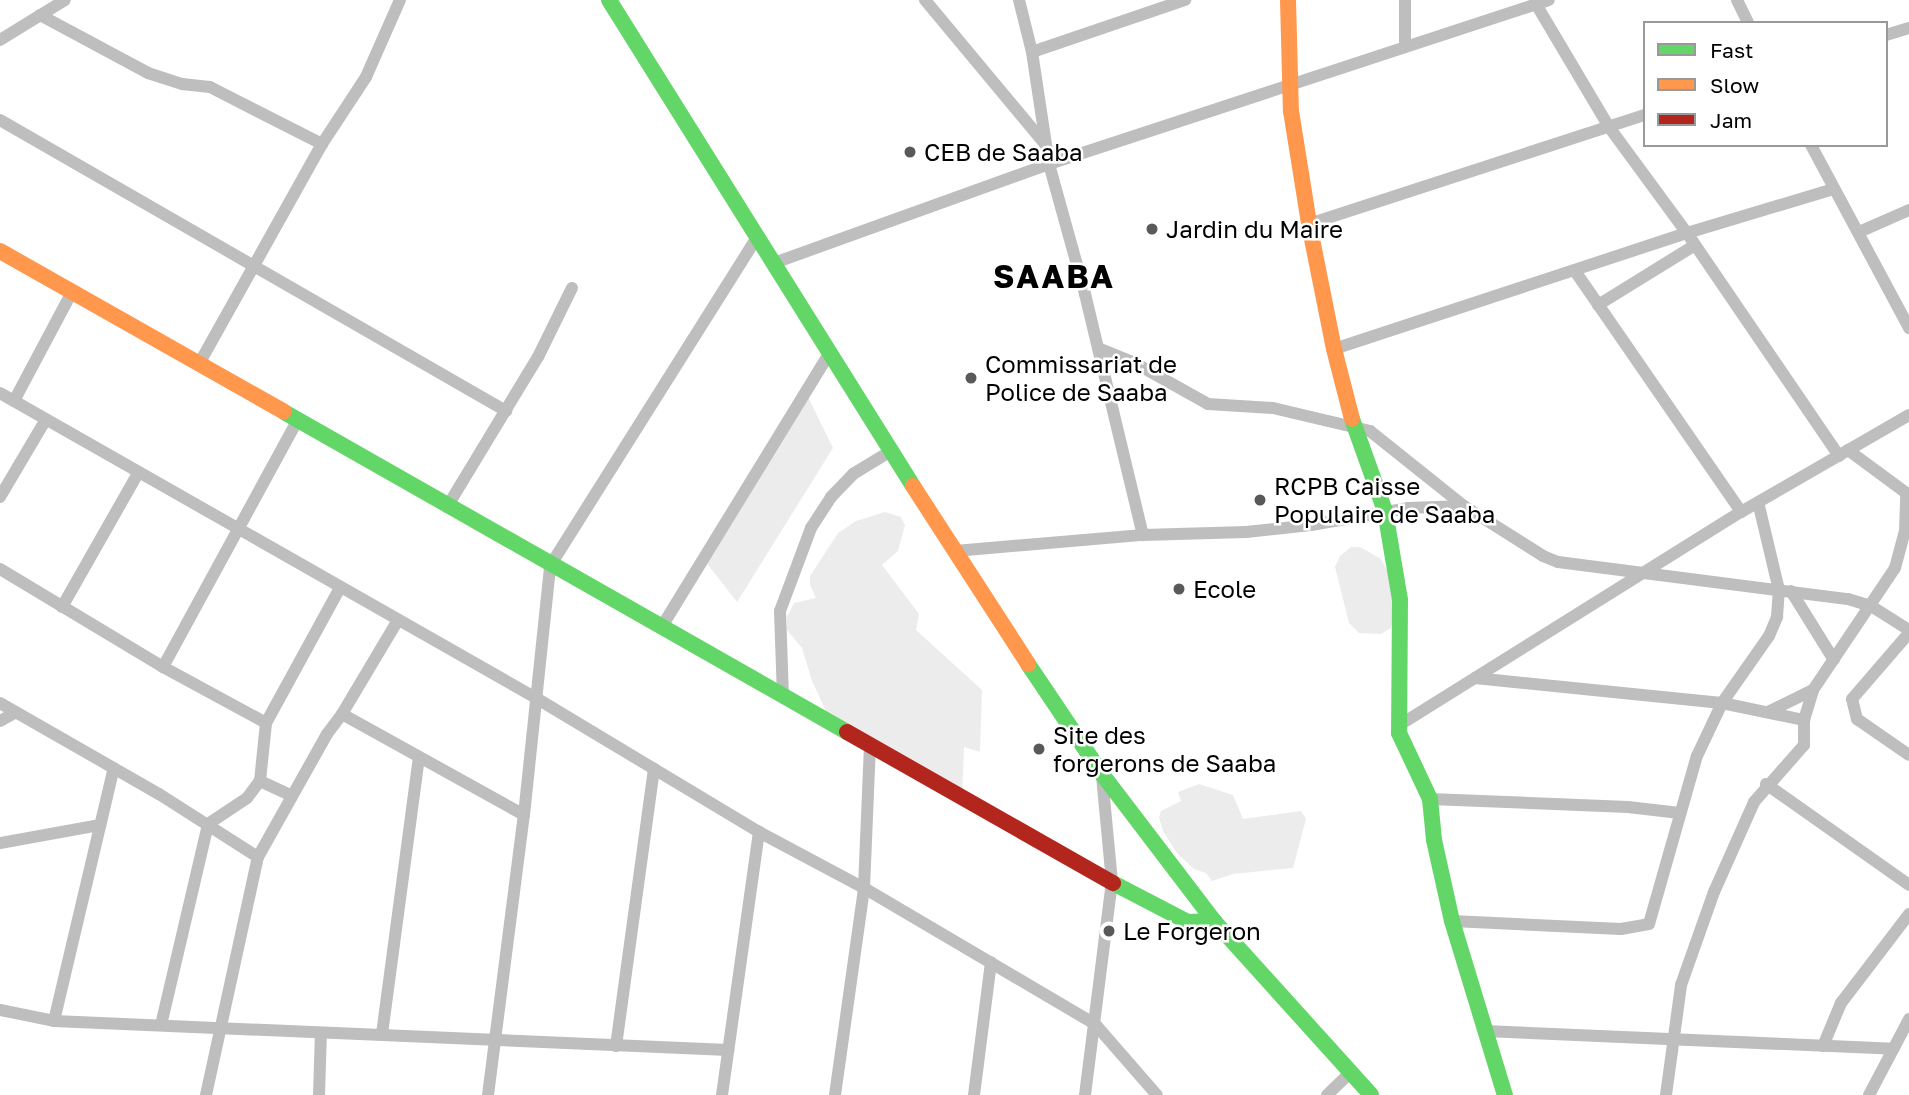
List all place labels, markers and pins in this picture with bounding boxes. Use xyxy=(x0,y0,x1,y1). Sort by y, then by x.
place label: CEB de Saaba xyxy=(924,138,1083,166)
marker: CEB de Saaba xyxy=(902,144,918,160)
place label: Jardin du Maire xyxy=(1166,215,1343,243)
marker: Jardin du Maire xyxy=(1144,221,1160,237)
place label: Commissariat de Police de Saaba xyxy=(985,350,1177,406)
marker: Commissariat de Police de Saaba xyxy=(963,370,979,386)
place label: RCPB Caisse Populaire de Saaba xyxy=(1274,472,1495,528)
marker: RCPB Caisse Populaire de Saaba xyxy=(1252,492,1268,508)
place label: Ecole xyxy=(1193,575,1256,603)
marker: Ecole xyxy=(1171,581,1187,597)
place label: Site des forgerons de Saaba xyxy=(1053,721,1276,777)
marker: Site des forgerons de Saaba xyxy=(1031,741,1047,757)
place label: Le Forgeron xyxy=(1123,917,1261,945)
marker: Le Forgeron xyxy=(1101,923,1117,939)

